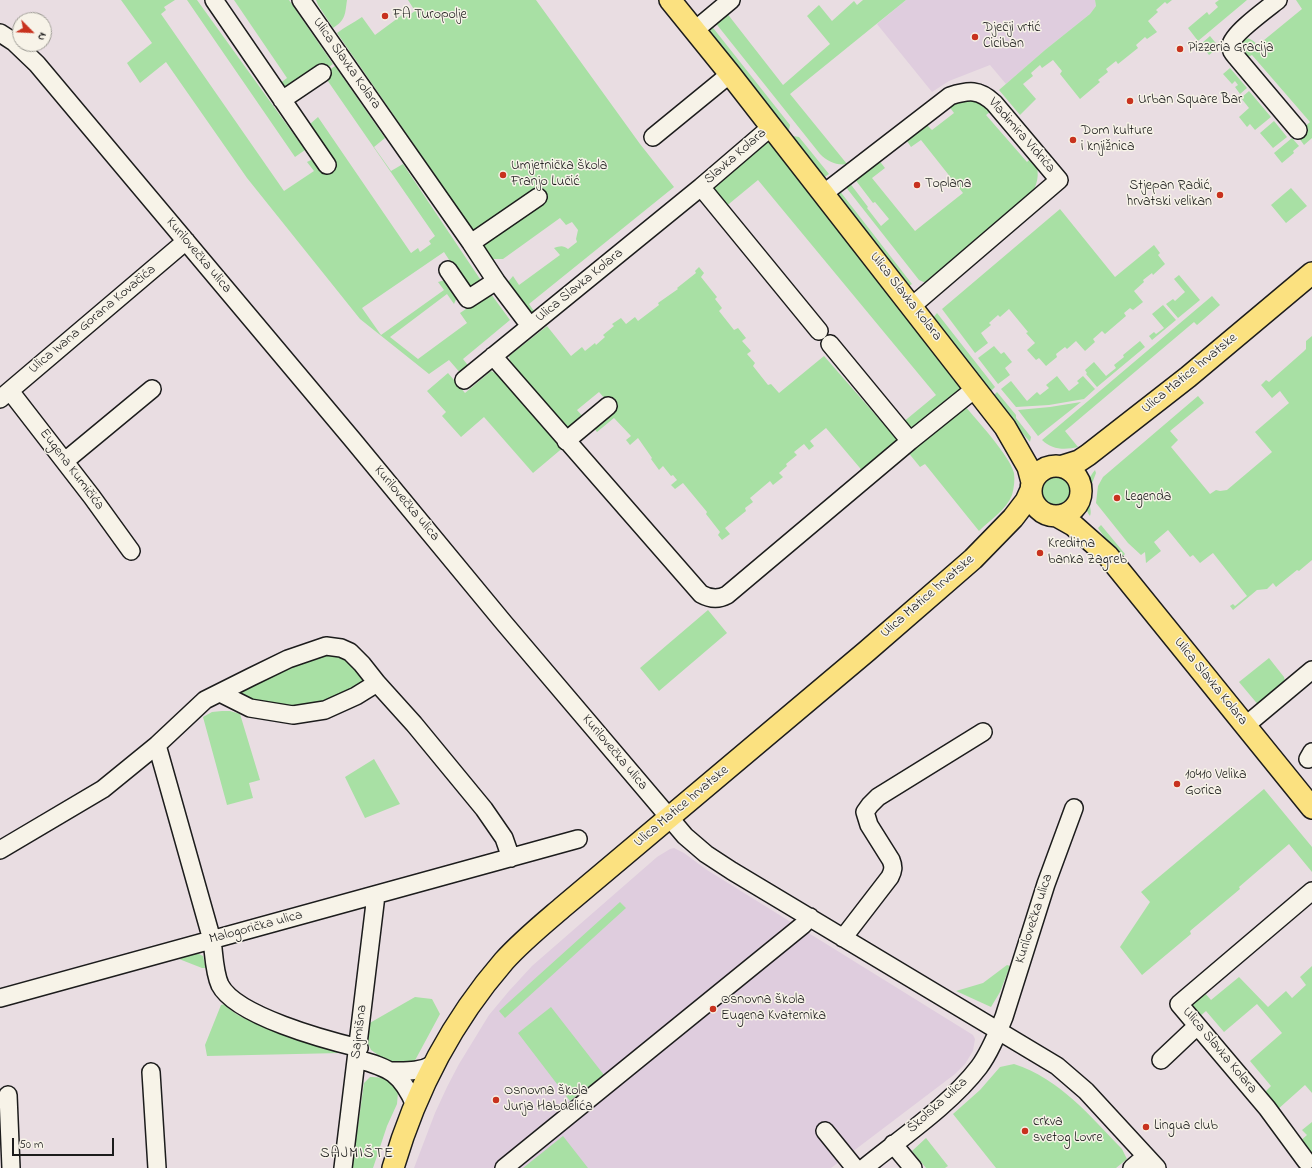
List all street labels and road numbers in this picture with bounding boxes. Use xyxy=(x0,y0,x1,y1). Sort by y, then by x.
street label: Ulica Slavka Kolara xyxy=(308,15,384,113)
street label: Vladimira Vidrića xyxy=(984,95,1058,177)
street label: Slavka Kolara xyxy=(701,125,771,189)
street label: Kurilovečka ulica xyxy=(162,215,234,297)
street label: Ulica Slavka Kolara xyxy=(533,246,627,326)
street label: Ulica Slavka Kolara xyxy=(865,249,945,345)
street label: Ulica Ivana Gorana Kovačića xyxy=(26,262,160,378)
street label: Ulica Matice hrvatske xyxy=(1139,330,1241,418)
street label: Eugena Kumičića xyxy=(35,426,107,514)
street label: Kurilovečka ulica xyxy=(370,463,442,545)
street label: Ulica Matice hrvatske xyxy=(878,552,978,642)
street label: Ulica Slavka Kolara xyxy=(1170,635,1250,729)
street label: Kurilovečka ulica xyxy=(578,712,650,794)
street label: Ulica Matice hrvatske xyxy=(631,762,733,852)
street label: Kurilovečka ulica xyxy=(1013,872,1057,966)
street label: Malogorička ulica xyxy=(207,907,305,949)
street label: Sajmišna xyxy=(348,1004,372,1060)
street label: Ulica Slavka Kolara xyxy=(1178,1004,1260,1098)
street label: Školska ulica xyxy=(904,1075,972,1137)

